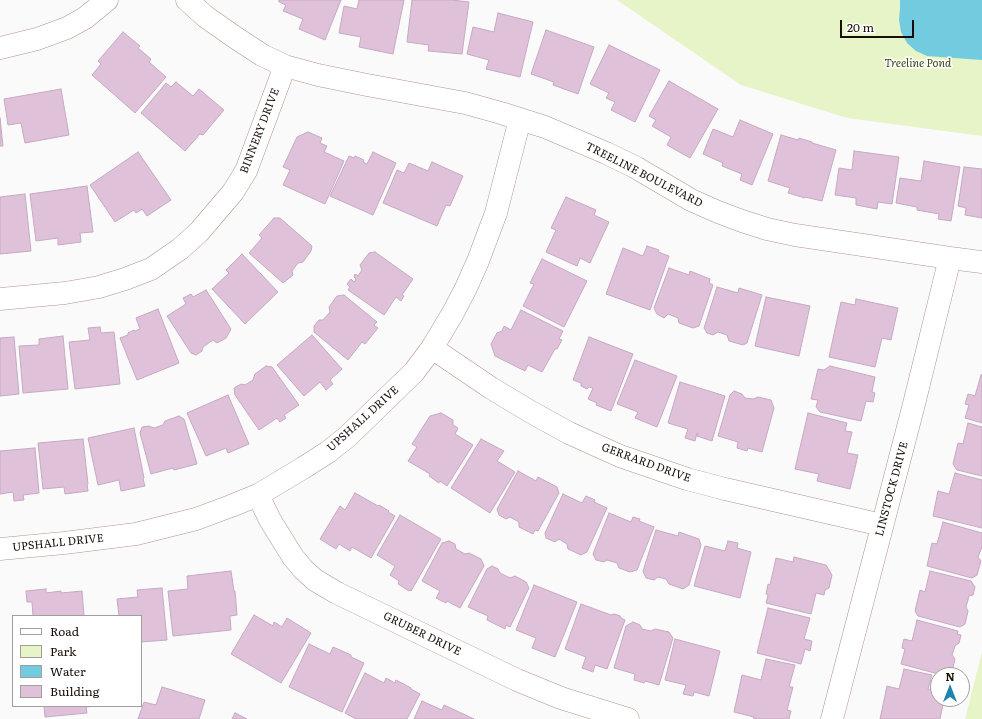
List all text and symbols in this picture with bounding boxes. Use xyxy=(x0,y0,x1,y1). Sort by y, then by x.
scale bar xyxy=(842,12,916,38)
text: 20 m xyxy=(847,18,874,36)
park label: Treeline Pond xyxy=(885,57,951,71)
street label: BINNERY DRIVE xyxy=(238,87,282,175)
street label: TREELINE BOULEVARD xyxy=(583,140,705,210)
street label: UPSHALL DRIVE xyxy=(325,383,401,455)
street label: LINSTOCK DRIVE xyxy=(873,440,911,538)
street label: GERRARD DRIVE xyxy=(600,441,692,485)
street label: UPSHALL DRIVE xyxy=(12,532,104,554)
street label: GRUBER DRIVE xyxy=(381,609,463,659)
legend xyxy=(12,615,142,707)
text: Road xyxy=(50,622,79,640)
text: Park xyxy=(50,642,76,660)
text: Water xyxy=(50,662,86,680)
north arrow xyxy=(930,667,970,707)
text: N xyxy=(945,668,955,684)
text: Building xyxy=(50,682,99,700)

